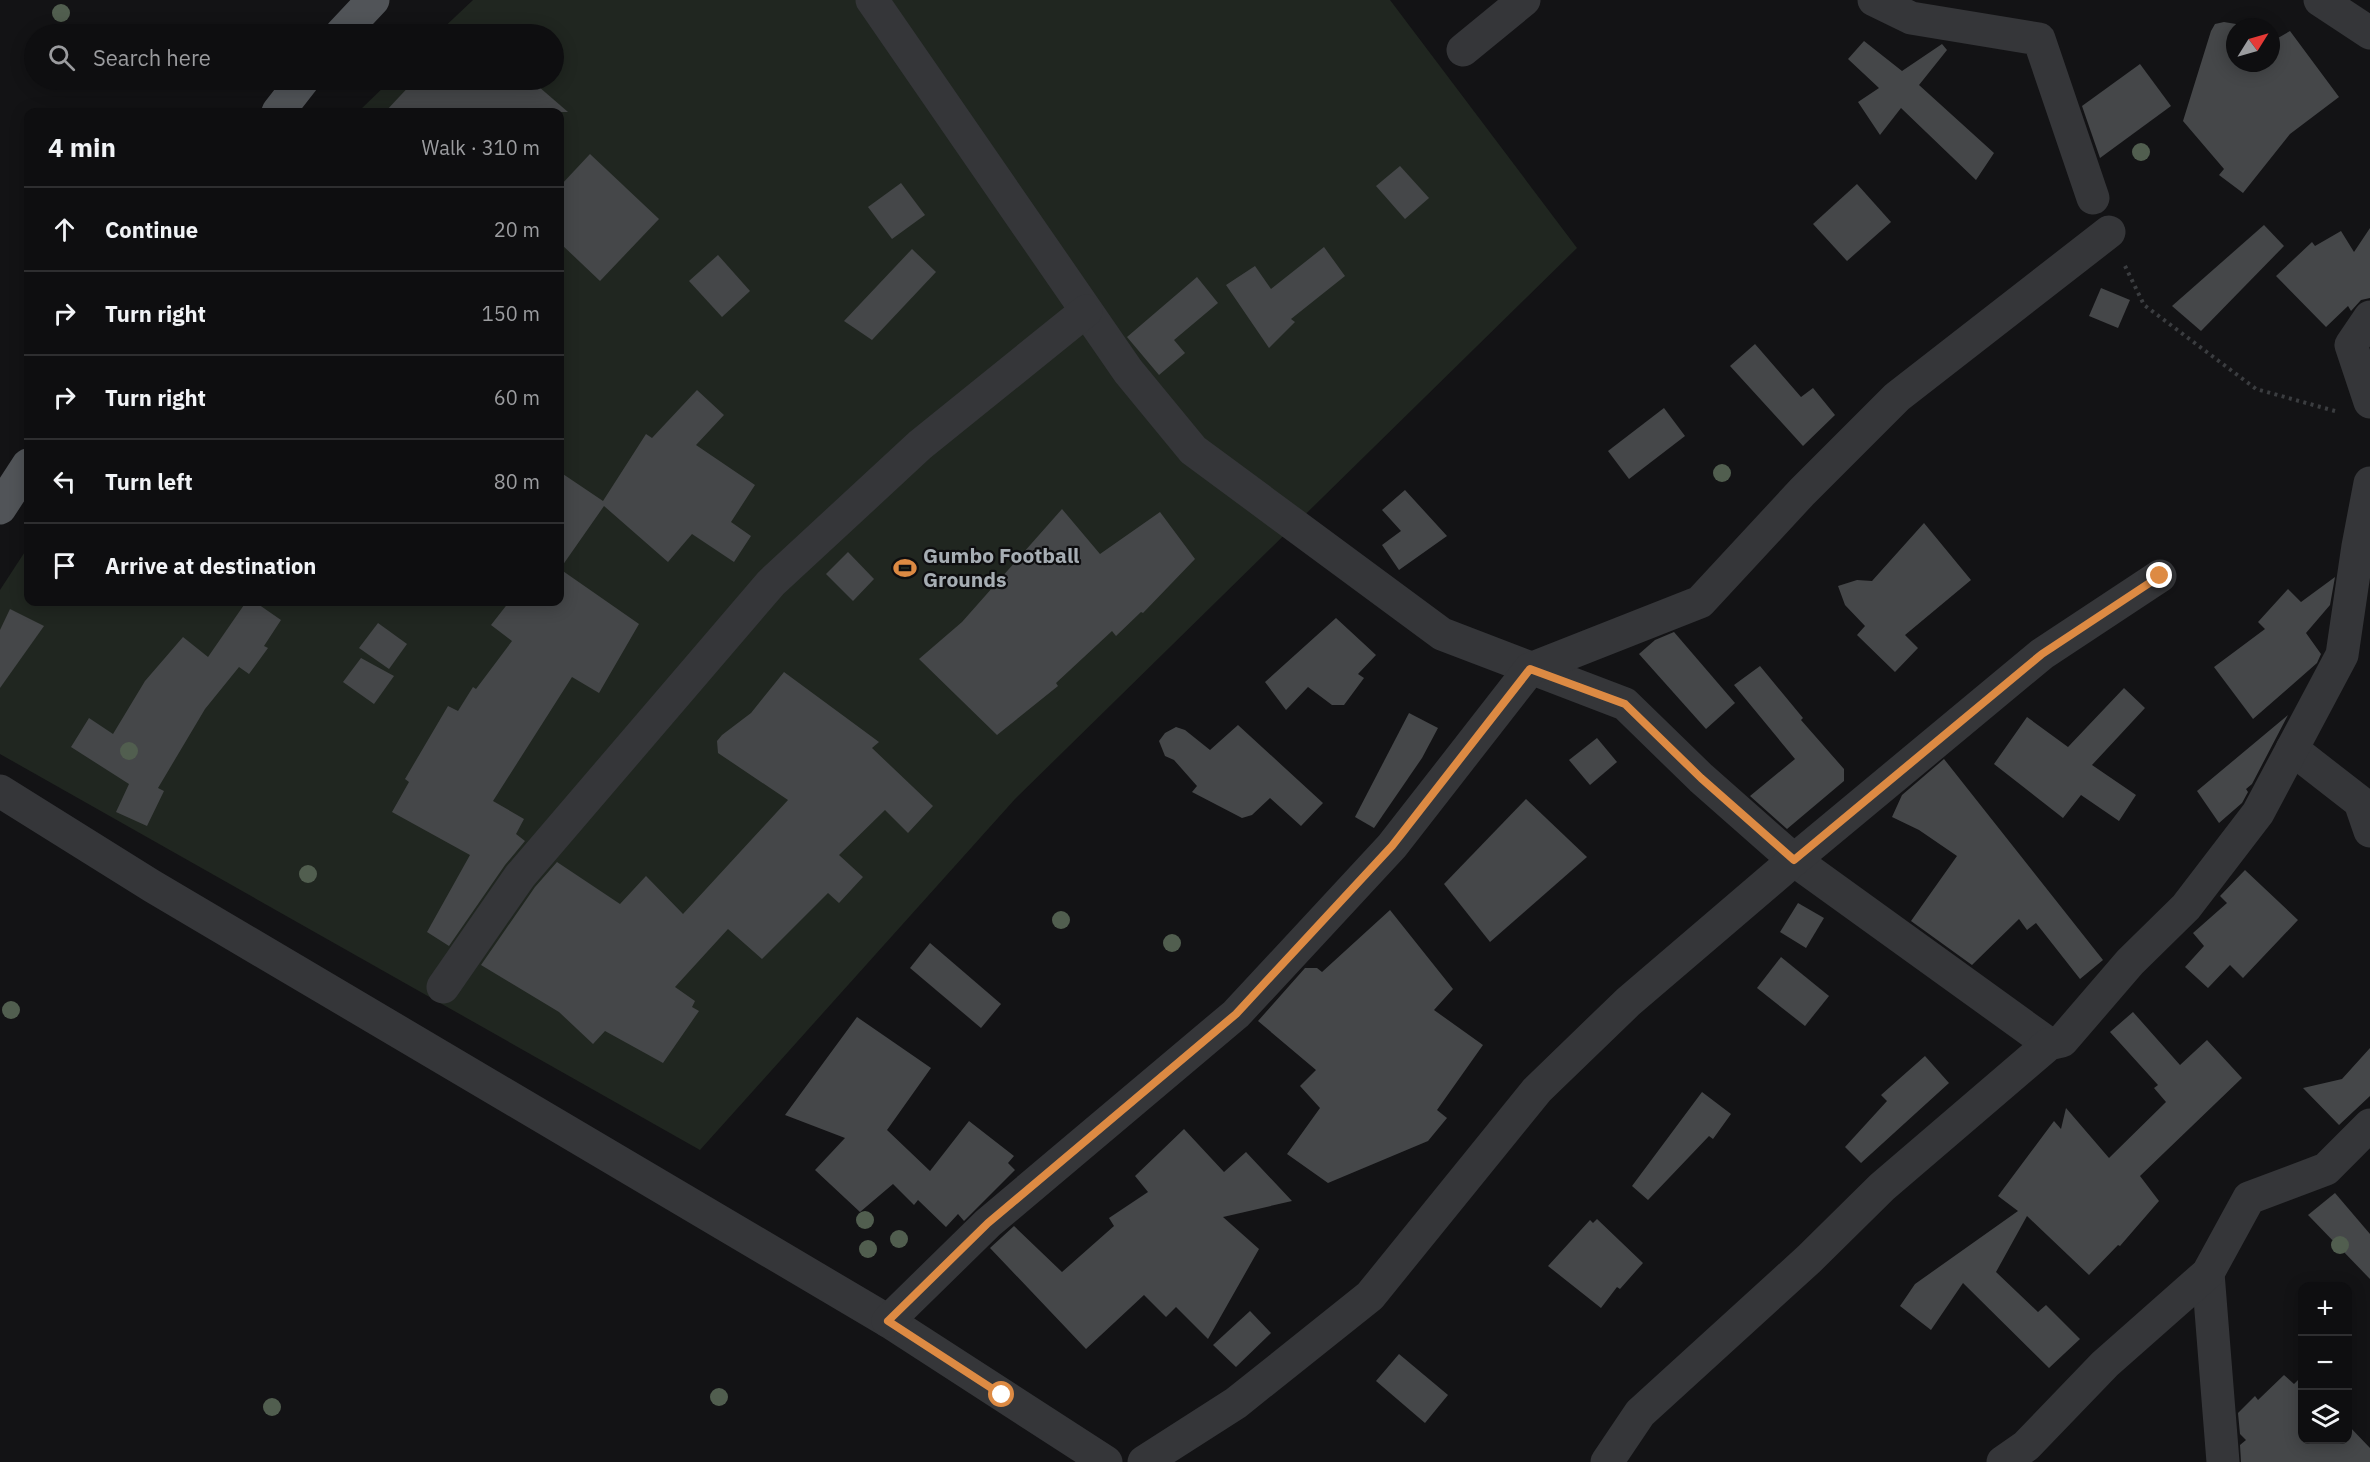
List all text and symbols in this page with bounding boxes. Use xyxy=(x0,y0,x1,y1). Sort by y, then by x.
north arrow xyxy=(2226,18,2280,72)
search box xyxy=(24,24,564,90)
icon: search xyxy=(45,41,78,74)
text: Search here xyxy=(93,43,211,72)
text: 4 min xyxy=(48,130,116,164)
text: Walk · 310 m xyxy=(422,134,540,161)
icon: ahead xyxy=(48,213,81,246)
text: Continue xyxy=(105,215,198,244)
text: 20 m xyxy=(494,216,540,243)
icon: right xyxy=(48,297,81,330)
text: Turn right xyxy=(105,299,206,328)
text: 150 m xyxy=(482,300,540,327)
icon: right xyxy=(48,381,81,414)
text: Turn right xyxy=(105,383,206,412)
text: 60 m xyxy=(494,384,540,411)
icon: left xyxy=(48,465,81,498)
text: Turn left xyxy=(105,467,193,496)
text: 80 m xyxy=(494,468,540,495)
place label: Gumbo Football Grounds xyxy=(923,541,1079,593)
icon: arrive xyxy=(48,549,81,582)
text: Arrive at destination xyxy=(105,551,316,580)
sports icon: Gumbo Football Grounds xyxy=(892,555,918,581)
route end xyxy=(2146,562,2172,588)
map controls xyxy=(2298,1282,2352,1444)
button: + xyxy=(2298,1282,2352,1336)
button: − xyxy=(2298,1336,2352,1390)
route start xyxy=(988,1381,1014,1407)
button: layers xyxy=(2298,1390,2352,1444)

